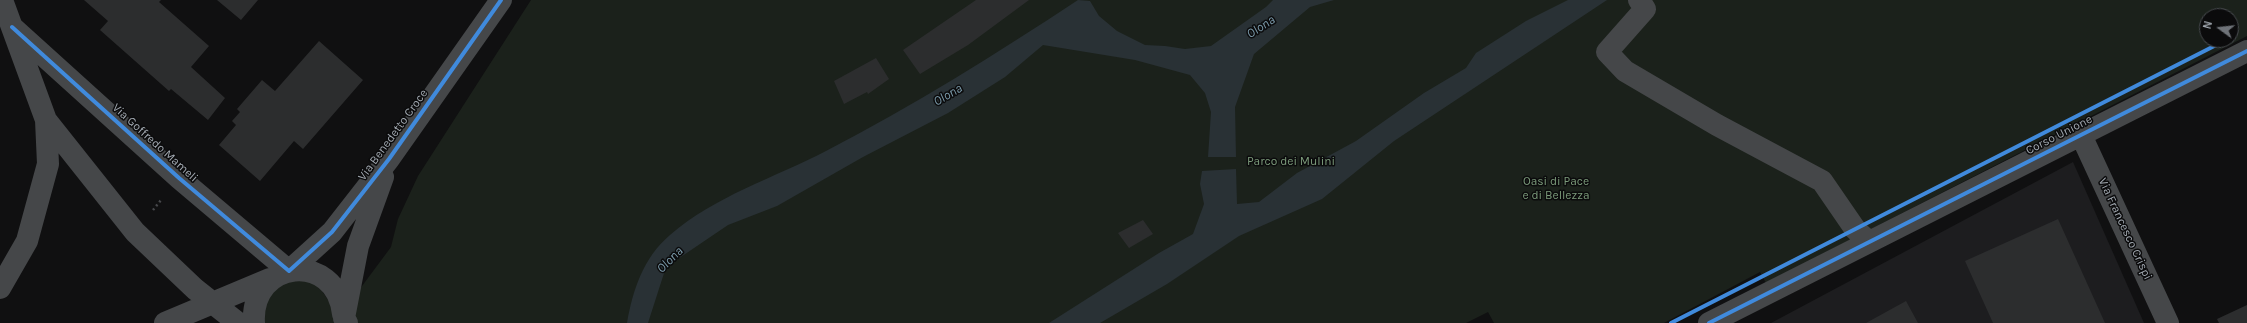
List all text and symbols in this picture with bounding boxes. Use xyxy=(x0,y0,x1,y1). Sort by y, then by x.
north arrow xyxy=(2199,8,2239,48)
water label: Olona xyxy=(1244,12,1278,42)
text: N xyxy=(2201,20,2215,31)
water label: Olona xyxy=(931,81,965,109)
street label: Via Benedetto Croce xyxy=(355,87,431,183)
street label: Via Goffredo Mameli xyxy=(109,101,201,185)
street label: Corso Unione xyxy=(2023,112,2095,158)
park label: Parco dei Mulini xyxy=(1247,155,1335,169)
park label: Oasi di Pace e di Bellezza xyxy=(1522,175,1590,203)
street label: Via Francesco Crispi xyxy=(2095,176,2155,282)
water label: Olona xyxy=(654,244,686,276)

